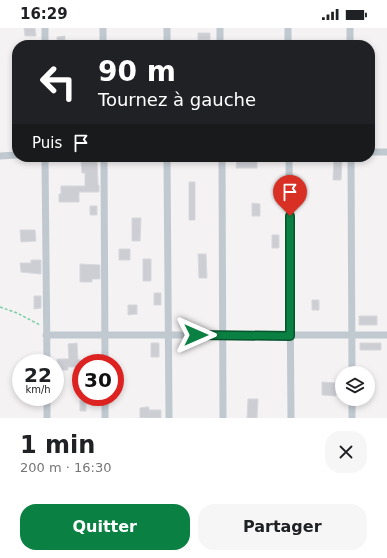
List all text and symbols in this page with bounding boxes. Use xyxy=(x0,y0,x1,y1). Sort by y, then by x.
text: 16:29 xyxy=(20,5,68,23)
text: 90 m xyxy=(98,55,176,88)
icon: left xyxy=(32,56,84,108)
text: Tournez à gauche xyxy=(98,89,256,110)
icon: arrive xyxy=(70,132,92,154)
text: Puis xyxy=(32,134,62,152)
pin xyxy=(273,175,307,216)
icon: arrive xyxy=(279,181,301,203)
position arrow xyxy=(175,314,217,356)
speed limit sign: 30 xyxy=(72,354,124,406)
text: 22 xyxy=(24,363,52,387)
map controls xyxy=(335,366,375,406)
button: layers xyxy=(335,366,375,406)
text: km/h xyxy=(25,384,51,395)
text: 1 min xyxy=(20,431,95,459)
button: close xyxy=(325,431,367,473)
text: 200 m · 16:30 xyxy=(20,460,111,475)
button: Quitter xyxy=(20,504,190,550)
button: Partager xyxy=(198,504,367,550)

